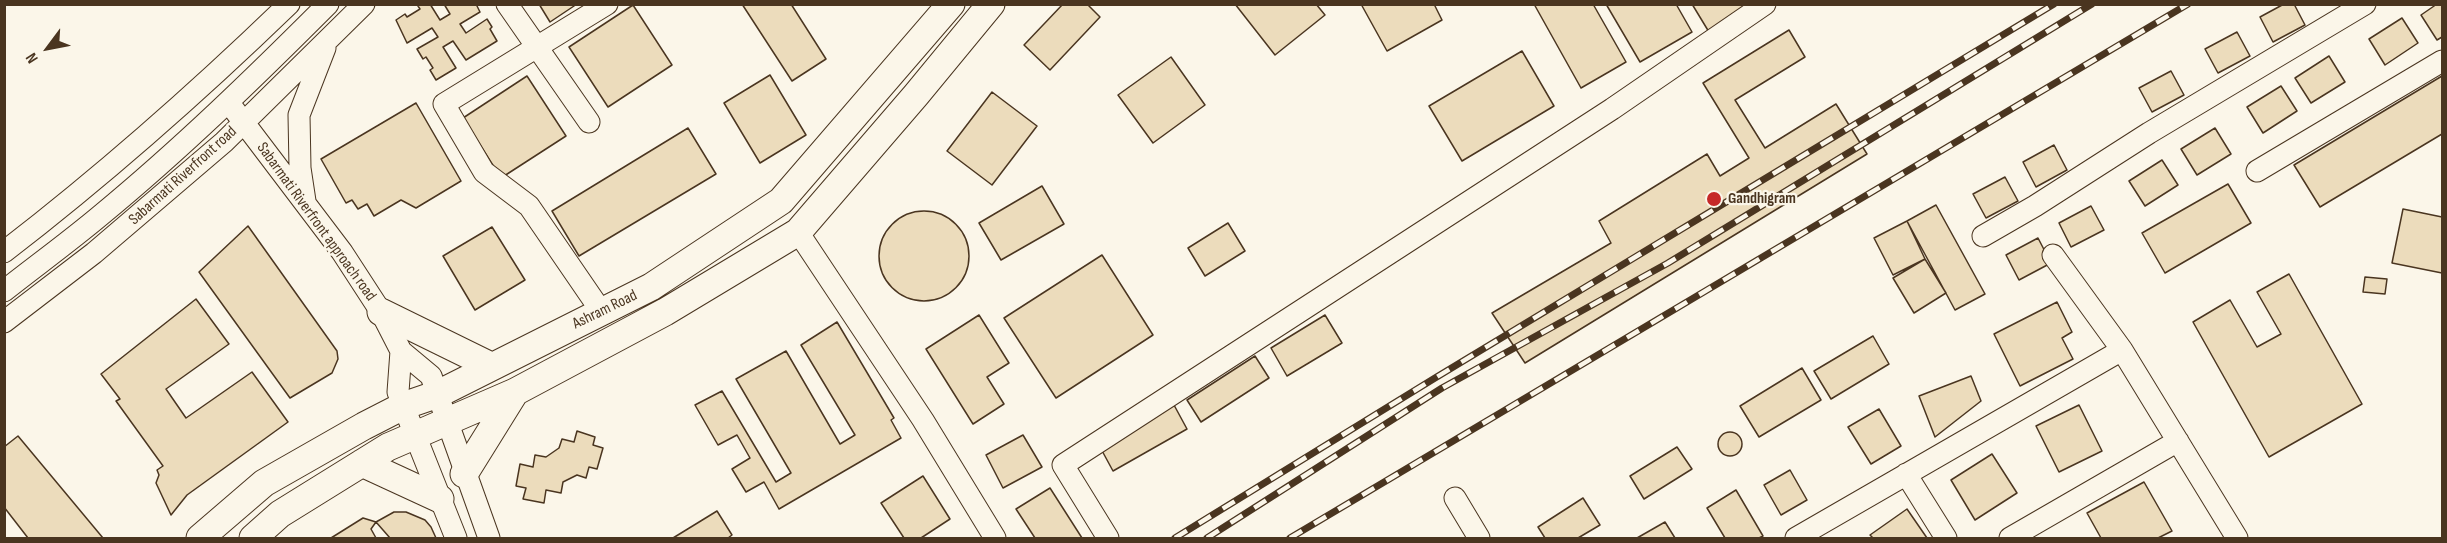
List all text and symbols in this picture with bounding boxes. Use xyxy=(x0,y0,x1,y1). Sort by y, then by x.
north arrow xyxy=(18,18,78,78)
text: N xyxy=(22,49,43,66)
street label: Sabarmati Riverfront road xyxy=(125,122,241,230)
street label: Sabarmati Riverfront approach road xyxy=(252,139,380,305)
place label: Gandhigram xyxy=(1728,189,1796,209)
marker: Gandhigram xyxy=(1705,190,1723,208)
street label: Ashram Road xyxy=(570,286,640,334)

